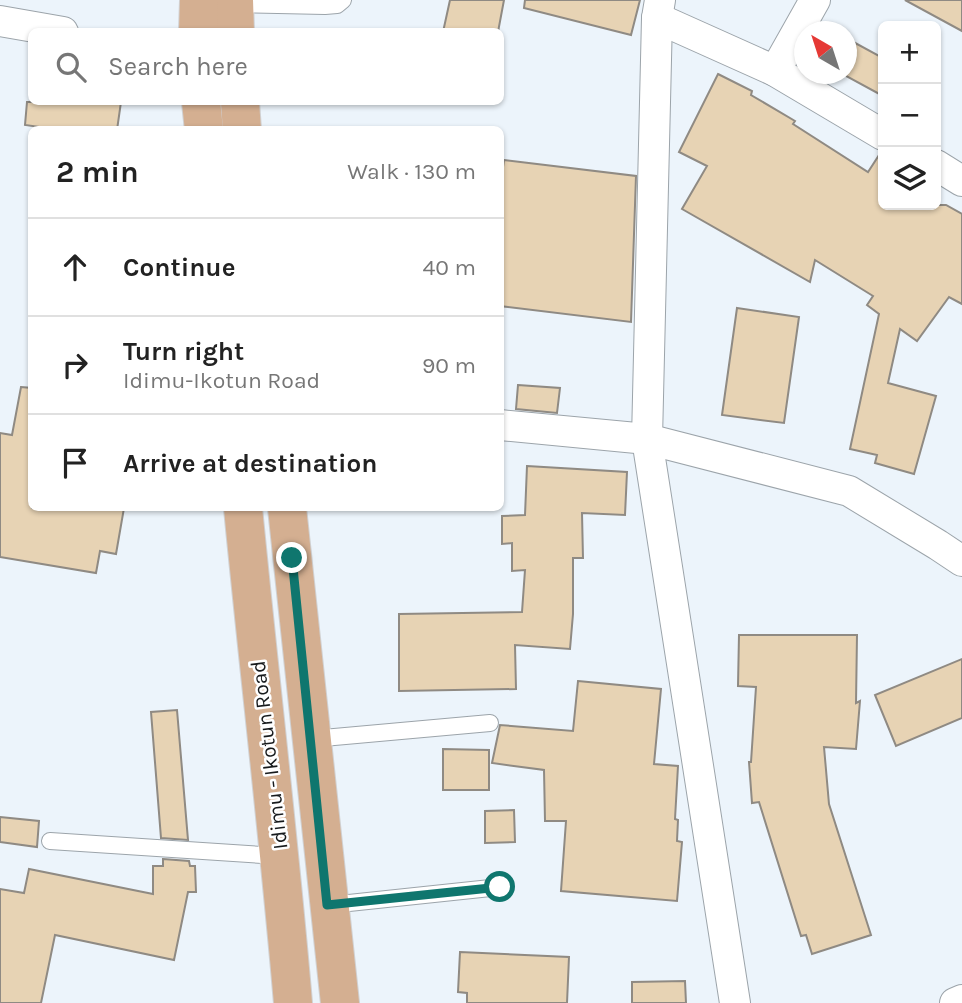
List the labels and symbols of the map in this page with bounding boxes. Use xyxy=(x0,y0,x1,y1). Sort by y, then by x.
north arrow xyxy=(794,21,857,84)
route end xyxy=(276,542,307,573)
street label: Idimu - Ikotun Road xyxy=(246,659,292,851)
route start xyxy=(484,871,515,902)

